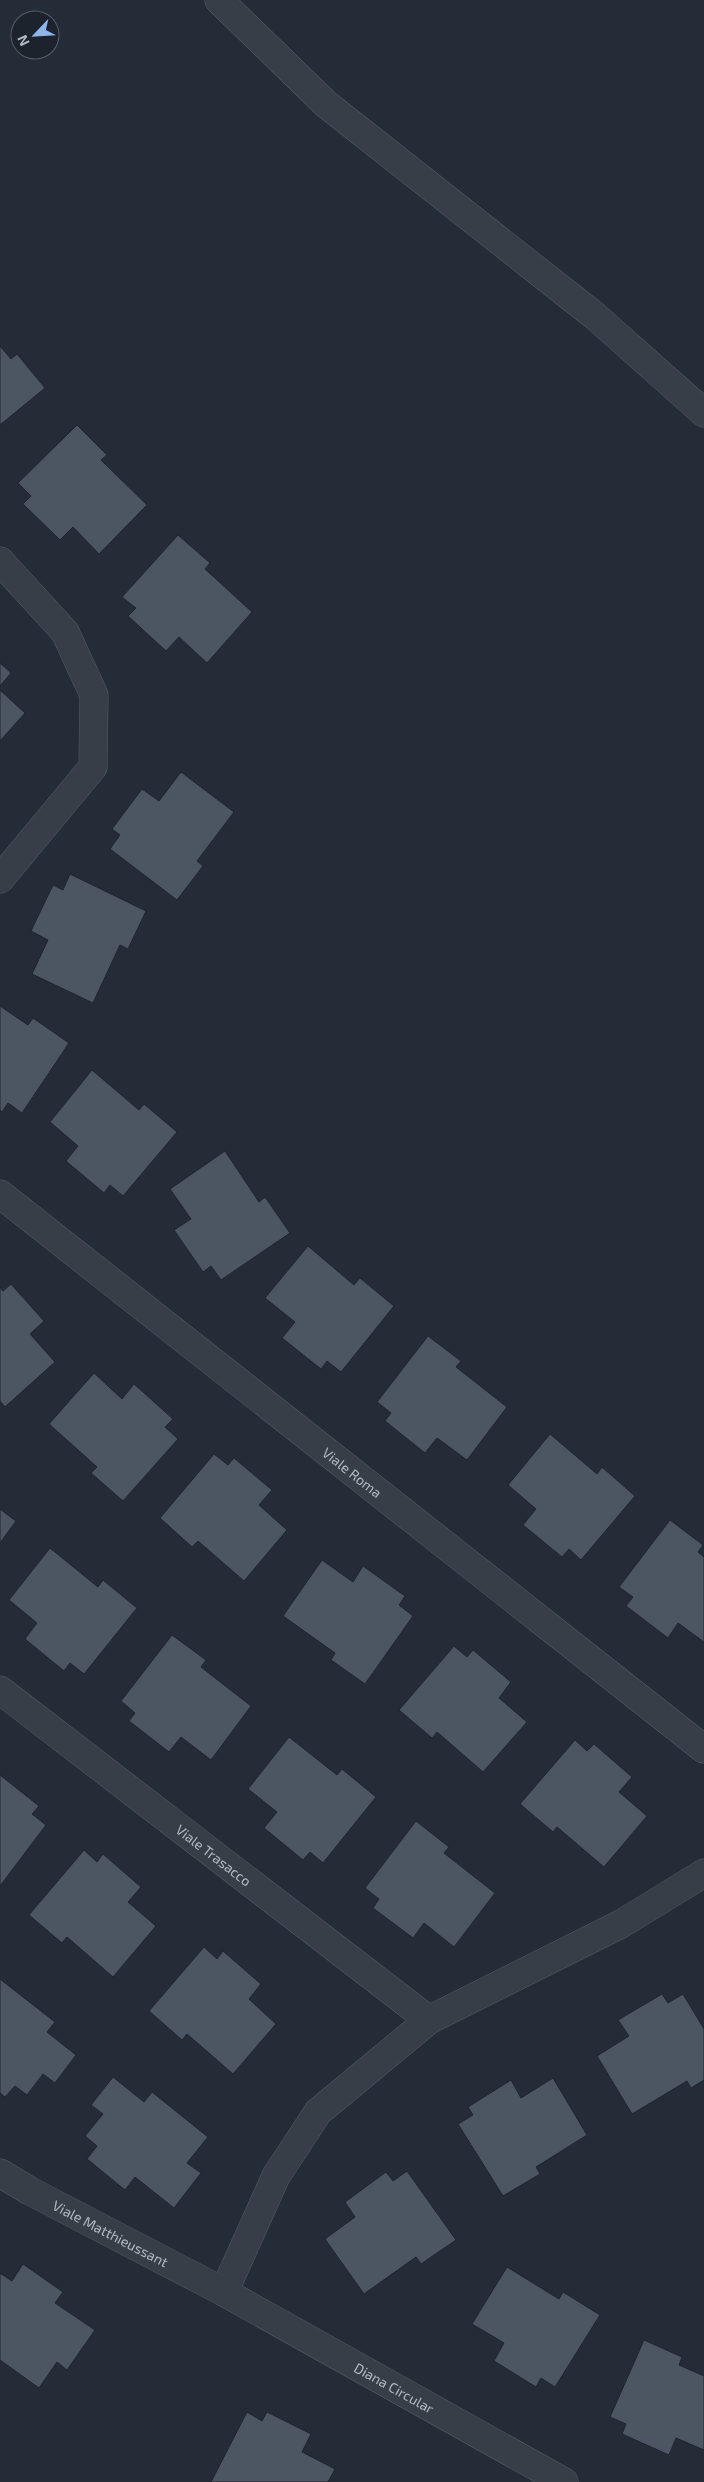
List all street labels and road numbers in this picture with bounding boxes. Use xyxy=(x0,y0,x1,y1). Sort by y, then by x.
street label: Viale Roma xyxy=(319,1443,386,1501)
street label: Viale Trasacco xyxy=(173,1820,255,1889)
street label: Viale Matthieussant xyxy=(50,2196,171,2270)
street label: Diana Circular xyxy=(352,2358,438,2416)

